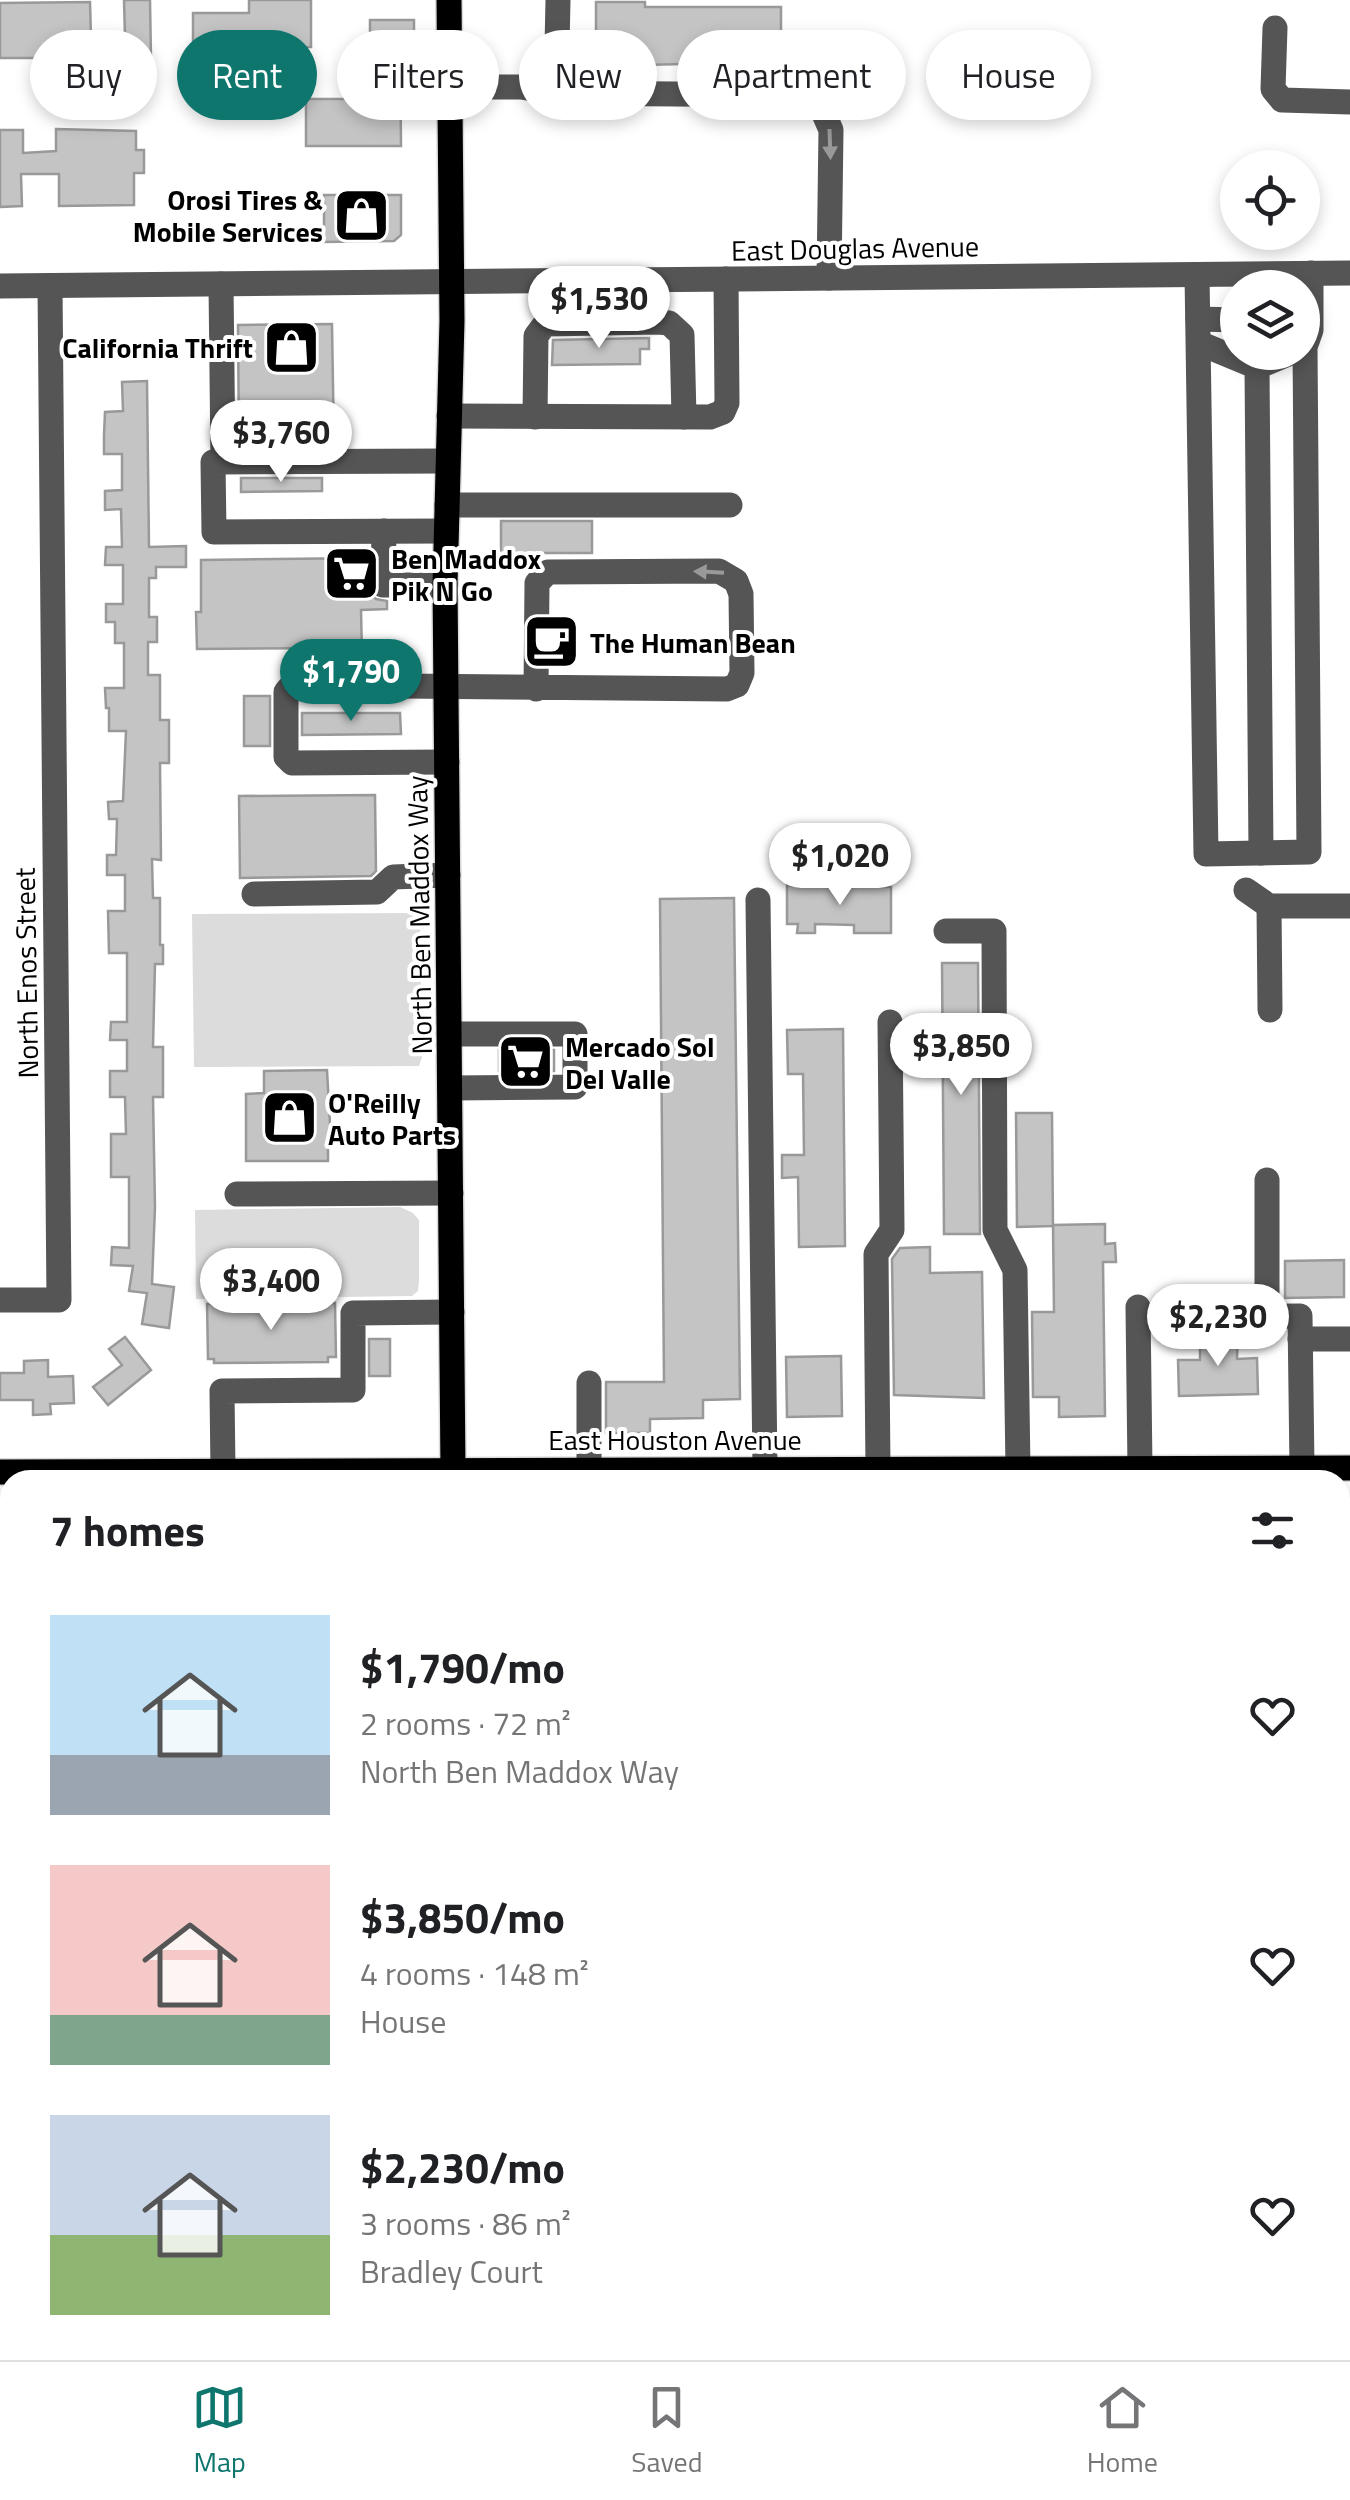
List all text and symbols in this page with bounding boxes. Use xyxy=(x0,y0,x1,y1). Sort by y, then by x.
chip: Buy xyxy=(30,30,157,120)
chip: Rent xyxy=(177,30,317,120)
chip: Filters xyxy=(337,30,499,120)
chip: New xyxy=(519,30,657,120)
chip: Apartment xyxy=(677,30,906,120)
chip: House xyxy=(926,30,1091,120)
one-way arrow xyxy=(823,128,839,160)
map controls xyxy=(1220,150,1320,370)
button: locate xyxy=(1220,150,1320,250)
place label: Orosi Tires & Mobile Services xyxy=(133,178,323,253)
shop icon: Orosi Tires & Mobile Services xyxy=(332,185,392,245)
street label: East Douglas Avenue xyxy=(731,224,979,272)
pin: $1,530 xyxy=(518,266,680,351)
button: layers xyxy=(1220,270,1320,370)
text: $1,530 xyxy=(550,274,648,322)
shop icon: California Thrift xyxy=(262,317,322,377)
place label: California Thrift xyxy=(62,326,253,369)
pin: $3,760 xyxy=(200,400,362,485)
text: $3,760 xyxy=(232,408,330,456)
place label: Ben Maddox Pik N Go xyxy=(391,537,541,612)
supermarket icon: Ben Maddox Pik N Go xyxy=(322,544,382,604)
one-way arrow xyxy=(693,564,724,580)
cafe icon: The Human Bean xyxy=(521,612,581,672)
place label: The Human Bean xyxy=(590,621,796,664)
pin: $1,790 xyxy=(270,639,432,724)
text: $1,790 xyxy=(302,647,400,695)
street label: North Ben Maddox Way xyxy=(395,775,443,1055)
pin: $1,020 xyxy=(759,823,921,908)
text: $1,020 xyxy=(791,831,889,879)
street label: North Enos Street xyxy=(3,867,49,1079)
pin: $3,850 xyxy=(880,1013,1042,1098)
text: $3,850 xyxy=(912,1021,1010,1069)
place label: Mercado Sol Del Valle xyxy=(565,1025,714,1100)
supermarket icon: Mercado Sol Del Valle xyxy=(496,1032,556,1092)
place label: O'Reilly Auto Parts xyxy=(328,1081,456,1156)
shop icon: O'Reilly Auto Parts xyxy=(259,1088,319,1148)
pin: $3,400 xyxy=(190,1248,352,1333)
text: $3,400 xyxy=(222,1256,320,1304)
pin: $2,230 xyxy=(1137,1284,1299,1369)
text: $2,230 xyxy=(1169,1292,1267,1340)
street label: East Houston Avenue xyxy=(548,1418,802,1461)
text: 7 homes xyxy=(50,1498,205,1562)
icon: filters xyxy=(1245,1503,1300,1558)
text: $1,790/mo xyxy=(360,1635,565,1699)
icon: home xyxy=(130,1655,250,1775)
icon: heart xyxy=(1245,1688,1300,1743)
text: 2 rooms · 72 m² xyxy=(360,1699,571,1747)
text: North Ben Maddox Way xyxy=(360,1747,679,1795)
text: $3,850/mo xyxy=(360,1885,565,1949)
icon: home xyxy=(130,1905,250,2025)
icon: heart xyxy=(1245,1938,1300,1993)
text: 4 rooms · 148 m² xyxy=(360,1949,589,1997)
text: House xyxy=(360,1997,446,2045)
text: $2,230/mo xyxy=(360,2135,565,2199)
icon: home xyxy=(130,2155,250,2275)
icon: heart xyxy=(1245,2188,1300,2243)
text: 3 rooms · 86 m² xyxy=(360,2199,571,2247)
text: Bradley Court xyxy=(360,2247,543,2295)
tab: Map xyxy=(192,2380,247,2483)
tab: Saved xyxy=(631,2380,703,2483)
tab: Home xyxy=(1087,2380,1158,2483)

